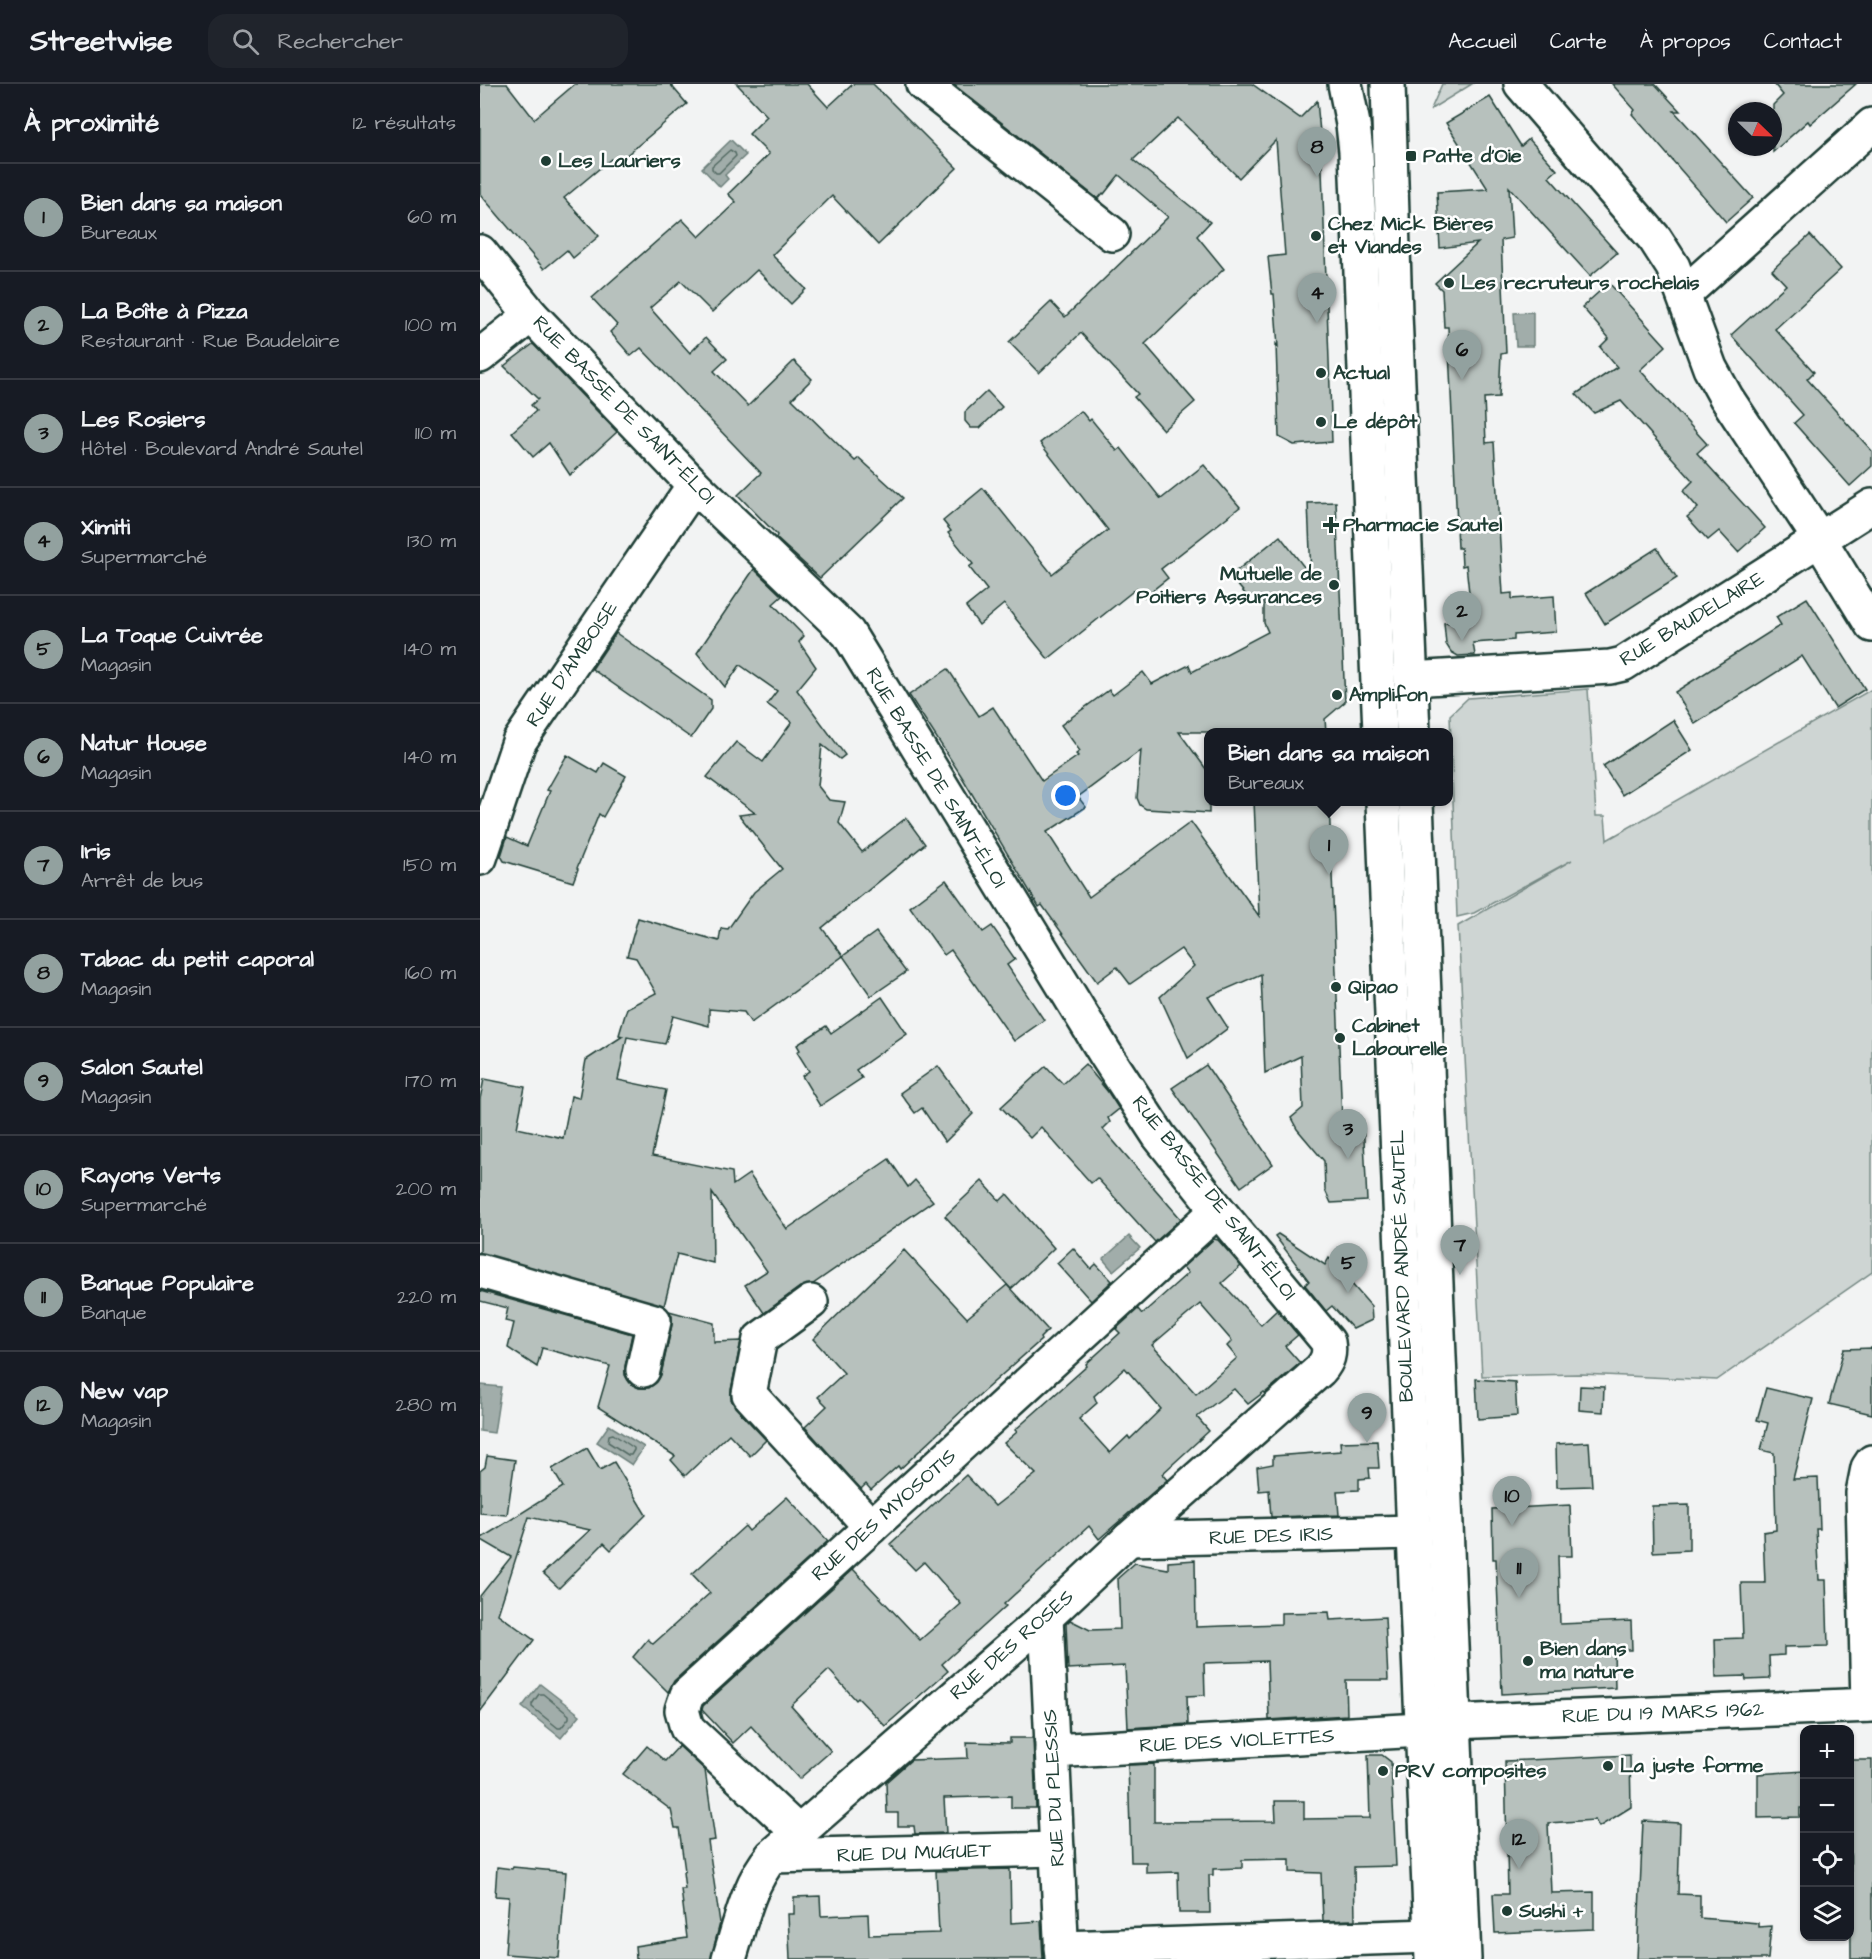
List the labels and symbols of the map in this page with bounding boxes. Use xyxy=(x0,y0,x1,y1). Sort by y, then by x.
north arrow xyxy=(1728,102,1782,156)
pin: 8 xyxy=(1298,128,1336,177)
place label: Patte d'Oie xyxy=(1423,142,1522,170)
place label: Les Lauriers xyxy=(558,147,681,175)
marker: Patte d'Oie xyxy=(1404,149,1418,163)
marker: Les Lauriers xyxy=(539,154,553,168)
place label: Chez Mick Bières et Viandes xyxy=(1328,210,1493,261)
marker: Chez Mick Bières et Viandes xyxy=(1309,229,1323,243)
place label: Les recruteurs rochelais xyxy=(1461,269,1700,297)
pin: 4 xyxy=(1298,274,1336,323)
marker: Les recruteurs rochelais xyxy=(1442,276,1456,290)
street label: RUE BASSE DE SAINT-ÉLOI xyxy=(526,309,722,511)
pin: 6 xyxy=(1442,330,1482,380)
place label: Actual xyxy=(1333,359,1390,387)
marker: Actual xyxy=(1314,366,1328,380)
place label: Le dépôt xyxy=(1333,408,1418,436)
marker: Le dépôt xyxy=(1314,415,1328,429)
place label: Pharmacie Sautel xyxy=(1343,511,1502,539)
marker: Pharmacie Sautel xyxy=(1324,518,1338,532)
place label: Mutuelle de Poitiers Assurances xyxy=(1136,560,1322,611)
street label: RUE BAUDELAIRE xyxy=(1614,565,1770,673)
marker: Mutuelle de Poitiers Assurances xyxy=(1327,578,1341,592)
pin: 2 xyxy=(1442,592,1482,641)
street label: RUE D'AMBOISE xyxy=(520,595,625,732)
street label: RUE BASSE DE SAINT-ÉLOI xyxy=(859,662,1013,894)
place label: Amplifon xyxy=(1349,681,1428,709)
marker: Amplifon xyxy=(1330,688,1344,702)
your location xyxy=(1051,781,1080,810)
pin: 1 xyxy=(1310,826,1348,875)
place label: Qipao xyxy=(1348,973,1399,1001)
marker: Qipao xyxy=(1329,980,1343,994)
place label: Cabinet Labourelle xyxy=(1352,1012,1448,1063)
marker: Cabinet Labourelle xyxy=(1333,1031,1347,1045)
street label: RUE BASSE DE SAINT-ÉLOI xyxy=(1125,1090,1303,1306)
pin: 3 xyxy=(1328,1110,1368,1159)
street label: BOULEVARD ANDRÉ SAUTEL xyxy=(1383,1129,1421,1403)
pin: 7 xyxy=(1440,1226,1480,1275)
pin: 5 xyxy=(1328,1244,1368,1293)
pin: 9 xyxy=(1348,1394,1386,1443)
street label: RUE DES MYOSOTIS xyxy=(805,1442,963,1588)
pin: 10 xyxy=(1492,1476,1532,1526)
street label: RUE DES IRIS xyxy=(1208,1520,1334,1552)
pin: 11 xyxy=(1500,1548,1538,1598)
street label: RUE DES ROSES xyxy=(944,1583,1080,1707)
place label: Bien dans ma nature xyxy=(1540,1635,1634,1686)
marker: Bien dans ma nature xyxy=(1521,1654,1535,1668)
street label: RUE DU 19 MARS 1962 xyxy=(1562,1695,1765,1731)
street label: RUE DU PLESSIS xyxy=(1036,1708,1072,1867)
street label: RUE DES VIOLETTES xyxy=(1139,1722,1335,1760)
place label: La juste forme xyxy=(1620,1752,1763,1780)
place label: PRV composites xyxy=(1395,1757,1546,1785)
marker: La juste forme xyxy=(1601,1759,1615,1773)
marker: PRV composites xyxy=(1376,1764,1390,1778)
pin: 12 xyxy=(1500,1820,1538,1869)
street label: RUE DU MUGUET xyxy=(836,1836,992,1870)
place label: Sushi + xyxy=(1518,1897,1584,1925)
marker: Sushi + xyxy=(1500,1904,1514,1918)

